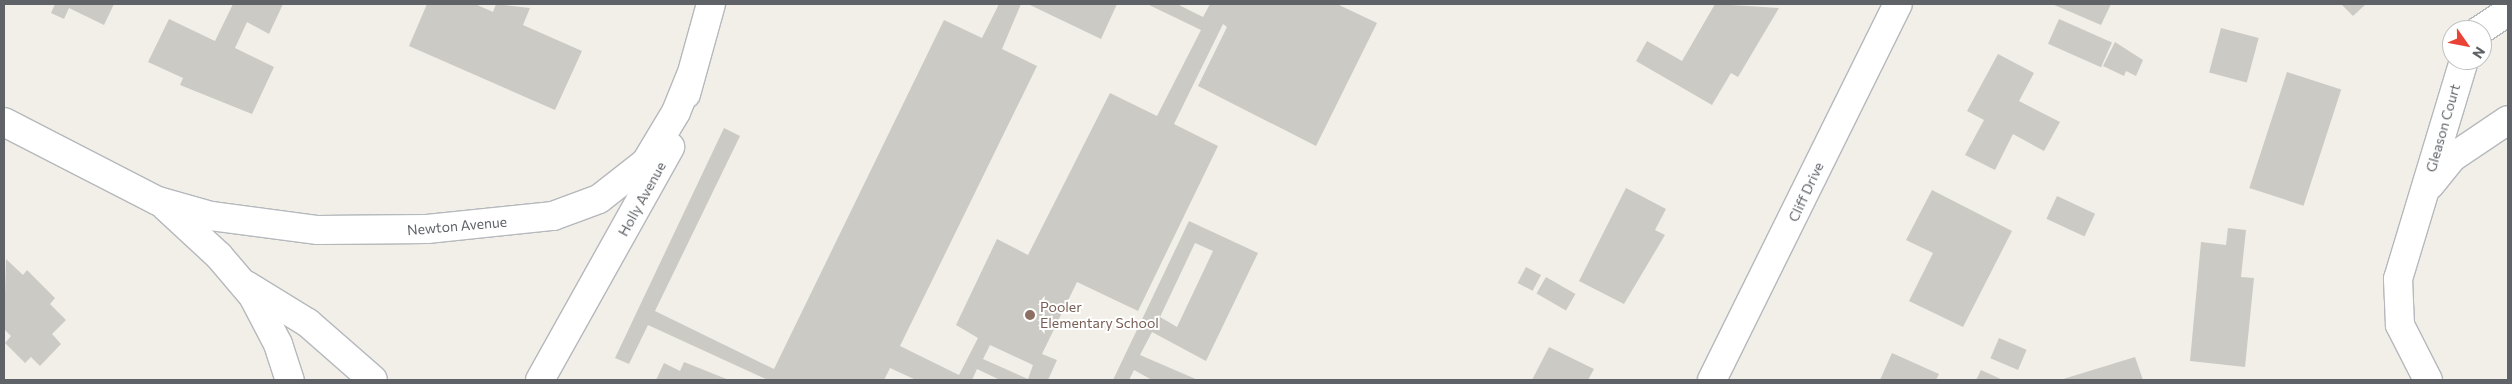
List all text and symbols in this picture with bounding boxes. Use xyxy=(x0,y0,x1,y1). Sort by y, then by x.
north arrow xyxy=(2442,20,2492,70)
text: N xyxy=(2469,44,2489,62)
street label: Gleason Court xyxy=(2422,82,2464,174)
street label: Holly Avenue xyxy=(615,159,669,239)
street label: Cliff Drive xyxy=(1785,159,1827,225)
street label: Newton Avenue xyxy=(406,213,508,239)
place label: Pooler Elementary School xyxy=(1040,299,1159,332)
marker: Pooler Elementary School xyxy=(1024,309,1036,321)

